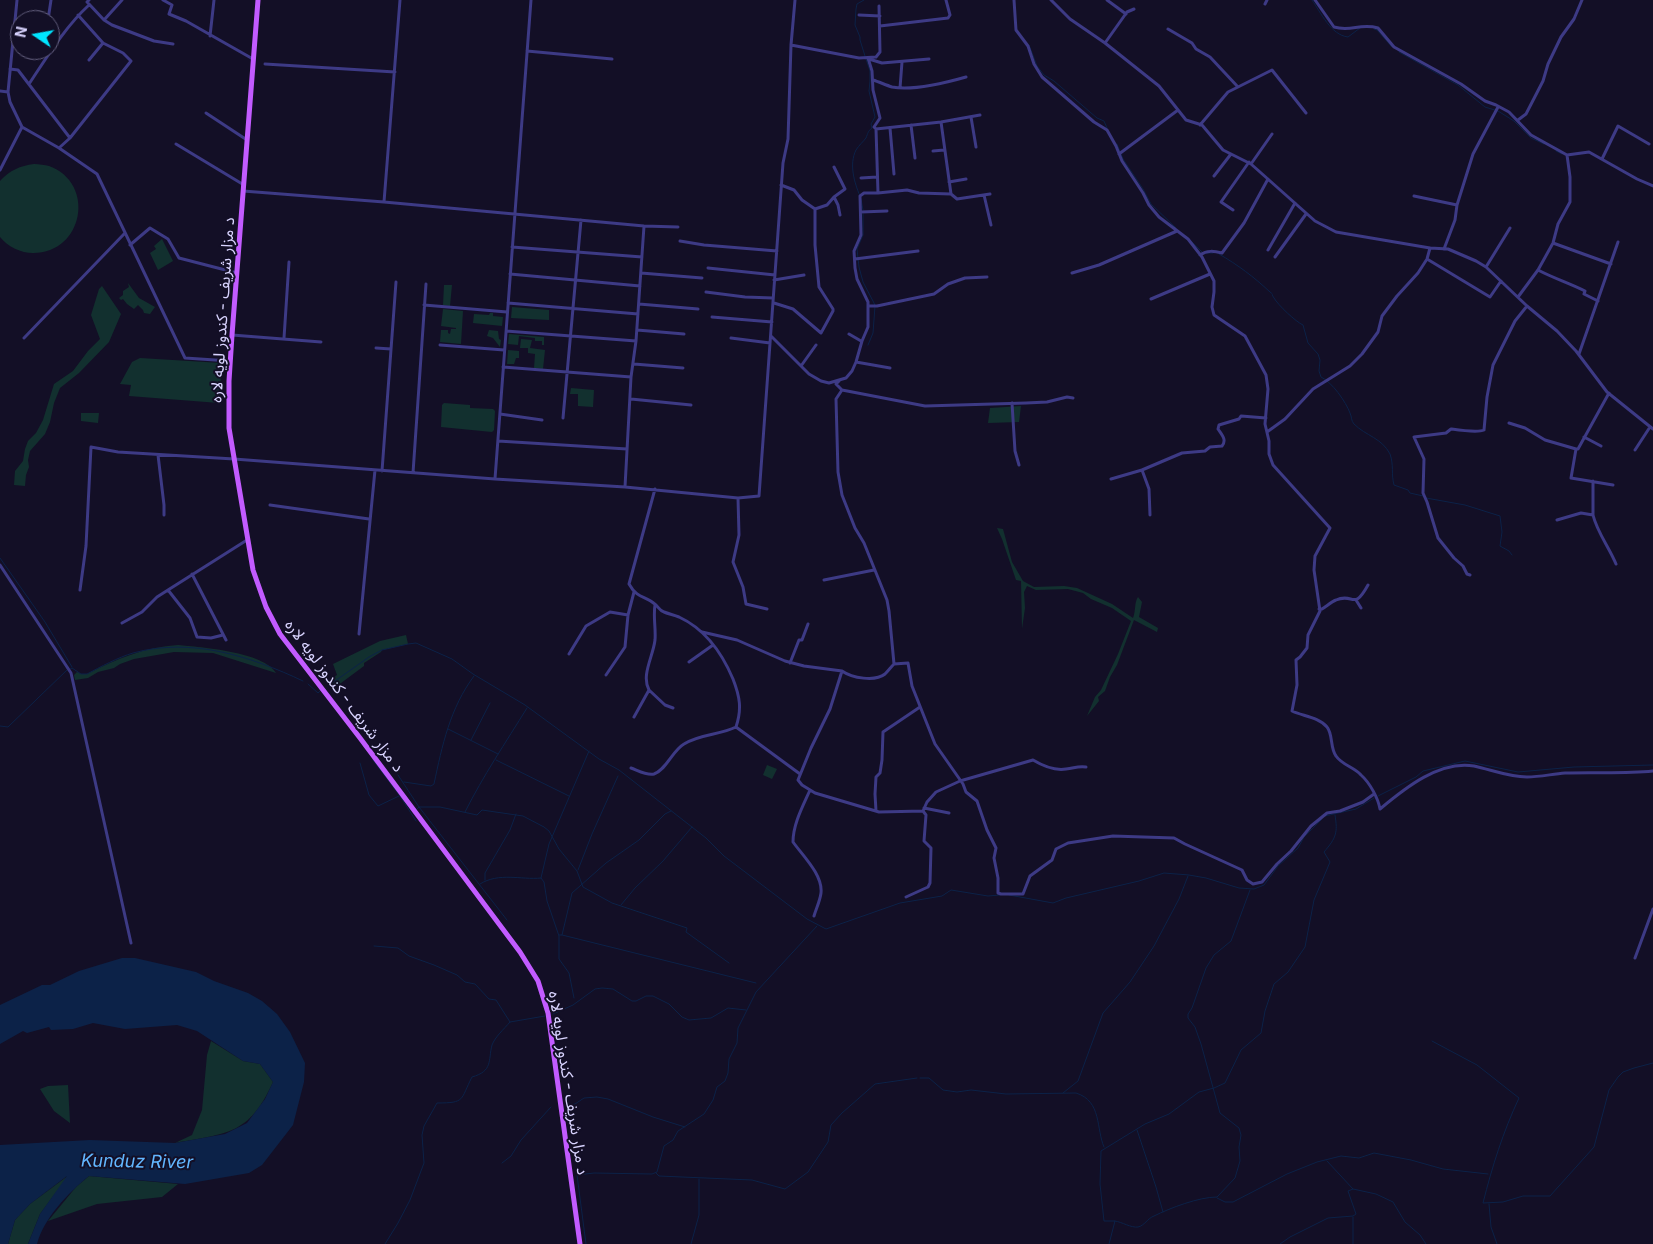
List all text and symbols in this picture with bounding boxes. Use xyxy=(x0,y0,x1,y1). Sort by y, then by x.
north arrow xyxy=(10,10,60,60)
text: N xyxy=(11,25,30,39)
street label: د مزار شریف - کندوز لویه لاره xyxy=(207,217,239,403)
street label: د مزار شریف - کندوز لویه لاره xyxy=(280,616,408,776)
street label: د مزار شریف - کندوز لویه لاره xyxy=(544,990,592,1176)
water label: Kunduz River xyxy=(81,1150,193,1174)

